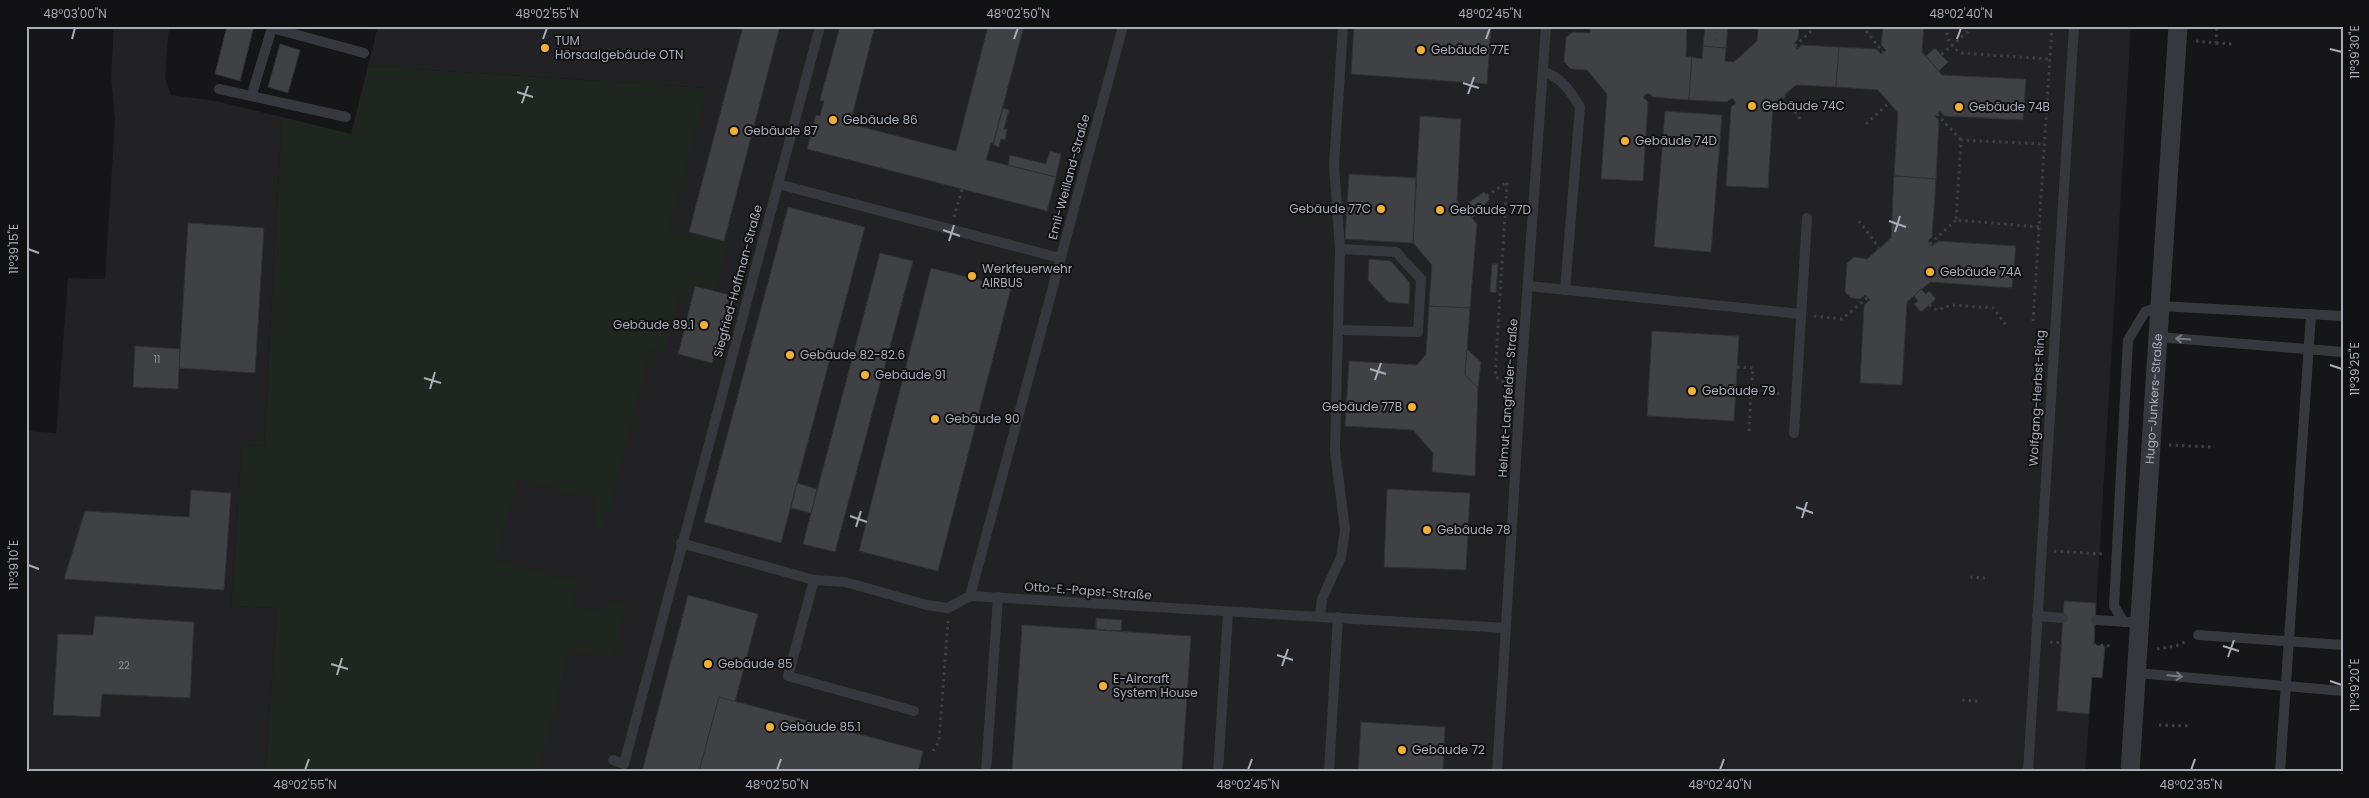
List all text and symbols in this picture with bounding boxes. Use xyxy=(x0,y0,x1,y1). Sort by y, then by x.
text: 48°03'00"N xyxy=(43,5,107,22)
text: 48°02'55"N xyxy=(515,5,579,22)
text: 48°02'50"N xyxy=(986,5,1050,22)
text: 48°02'45"N xyxy=(1458,5,1522,22)
text: 48°02'40"N xyxy=(1929,5,1993,22)
text: 11°39'30"E xyxy=(2346,25,2363,79)
place label: TUM Hörsaalgebäude OTN xyxy=(555,32,683,63)
place label: Gebäude 77E xyxy=(1431,41,1510,58)
marker: TUM Hörsaalgebäude OTN xyxy=(539,42,551,54)
marker: Gebäude 77E xyxy=(1415,44,1427,56)
place label: Gebäude 74C xyxy=(1762,97,1845,114)
place label: Gebäude 74B xyxy=(1969,98,2050,115)
marker: Gebäude 74C xyxy=(1746,100,1758,112)
marker: Gebäude 74B xyxy=(1953,101,1965,113)
place label: Gebäude 86 xyxy=(843,111,918,128)
street label: Emil-Weilland-Straße xyxy=(1044,112,1093,241)
marker: Gebäude 86 xyxy=(827,114,839,126)
place label: Gebäude 87 xyxy=(744,122,818,139)
marker: Gebäude 87 xyxy=(728,125,740,137)
place label: Gebäude 74D xyxy=(1635,132,1717,149)
marker: Gebäude 74D xyxy=(1619,135,1631,147)
place label: Gebäude 77C xyxy=(1289,200,1371,217)
place label: Gebäude 77D xyxy=(1450,201,1531,218)
street label: Siegfried-Hoffman-Straße xyxy=(709,203,766,359)
marker: Gebäude 77C xyxy=(1375,203,1387,215)
marker: Gebäude 77D xyxy=(1434,204,1446,216)
text: 11°39'15"E xyxy=(5,224,22,274)
place label: Werkfeuerwehr AIRBUS xyxy=(982,260,1073,291)
place label: Gebäude 74A xyxy=(1940,263,2022,280)
marker: Gebäude 74A xyxy=(1924,266,1936,278)
marker: Werkfeuerwehr AIRBUS xyxy=(966,270,978,282)
place label: Gebäude 89.1 xyxy=(613,316,694,333)
street label: Helmut-Langfelder-Straße xyxy=(1493,318,1522,478)
marker: Gebäude 89.1 xyxy=(698,319,710,331)
street label: Wolfgang-Herbst-Ring xyxy=(2024,329,2049,467)
street label: Hugo-Junkers-Straße xyxy=(2141,333,2166,465)
one-way arrow xyxy=(2175,334,2191,344)
text: 11°39'25"E xyxy=(2346,342,2363,396)
place label: Gebäude 82-82.6 xyxy=(800,346,905,363)
marker: Gebäude 82-82.6 xyxy=(784,349,796,361)
house number: 11 xyxy=(154,352,160,367)
place label: Gebäude 91 xyxy=(875,366,946,383)
marker: Gebäude 91 xyxy=(859,369,871,381)
place label: Gebäude 79 xyxy=(1702,382,1776,399)
marker: Gebäude 79 xyxy=(1686,385,1698,397)
place label: Gebäude 77B xyxy=(1322,398,1402,415)
marker: Gebäude 77B xyxy=(1406,401,1418,413)
place label: Gebäude 90 xyxy=(945,410,1020,427)
marker: Gebäude 90 xyxy=(929,413,941,425)
place label: Gebäude 78 xyxy=(1437,521,1511,538)
marker: Gebäude 78 xyxy=(1421,524,1433,536)
text: 11°39'10"E xyxy=(5,540,22,590)
street label: Otto-E.-Papst-Straße xyxy=(1024,578,1152,603)
place label: Gebäude 85 xyxy=(718,655,793,672)
house number: 22 xyxy=(118,658,130,673)
marker: Gebäude 85 xyxy=(702,658,714,670)
text: 11°39'20"E xyxy=(2346,658,2363,712)
place label: E-Aircraft System House xyxy=(1113,670,1198,701)
one-way arrow xyxy=(2167,671,2183,681)
marker: E-Aircraft System House xyxy=(1097,680,1109,692)
place label: Gebäude 85.1 xyxy=(780,718,861,735)
marker: Gebäude 85.1 xyxy=(764,721,776,733)
place label: Gebäude 72 xyxy=(1412,741,1485,758)
marker: Gebäude 72 xyxy=(1396,744,1408,756)
text: 48°02'55"N xyxy=(273,776,337,793)
text: 48°02'50"N xyxy=(745,776,809,793)
text: 48°02'45"N xyxy=(1216,776,1280,793)
text: 48°02'40"N xyxy=(1688,776,1752,793)
text: 48°02'35"N xyxy=(2160,776,2222,793)

